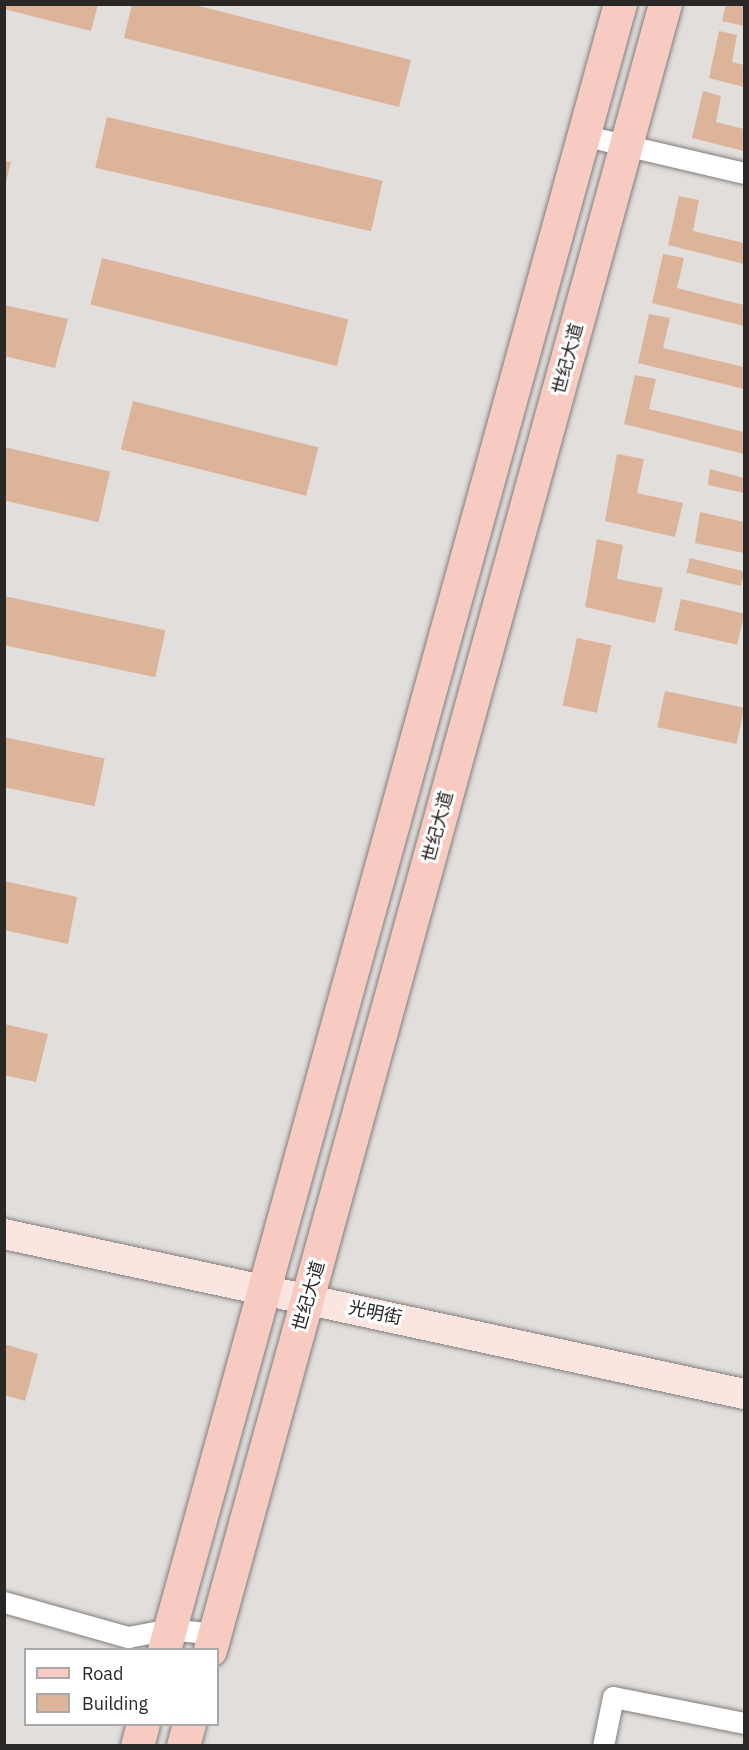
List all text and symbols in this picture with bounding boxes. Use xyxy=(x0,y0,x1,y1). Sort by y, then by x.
street label: 世纪大道 xyxy=(548,321,588,397)
street label: 世纪大道 xyxy=(418,789,458,865)
street label: 世纪大道 xyxy=(289,1258,329,1334)
street label: 光明街 xyxy=(346,1297,404,1329)
legend xyxy=(24,1648,219,1726)
text: Road xyxy=(82,1662,123,1685)
text: Building xyxy=(82,1692,148,1715)

